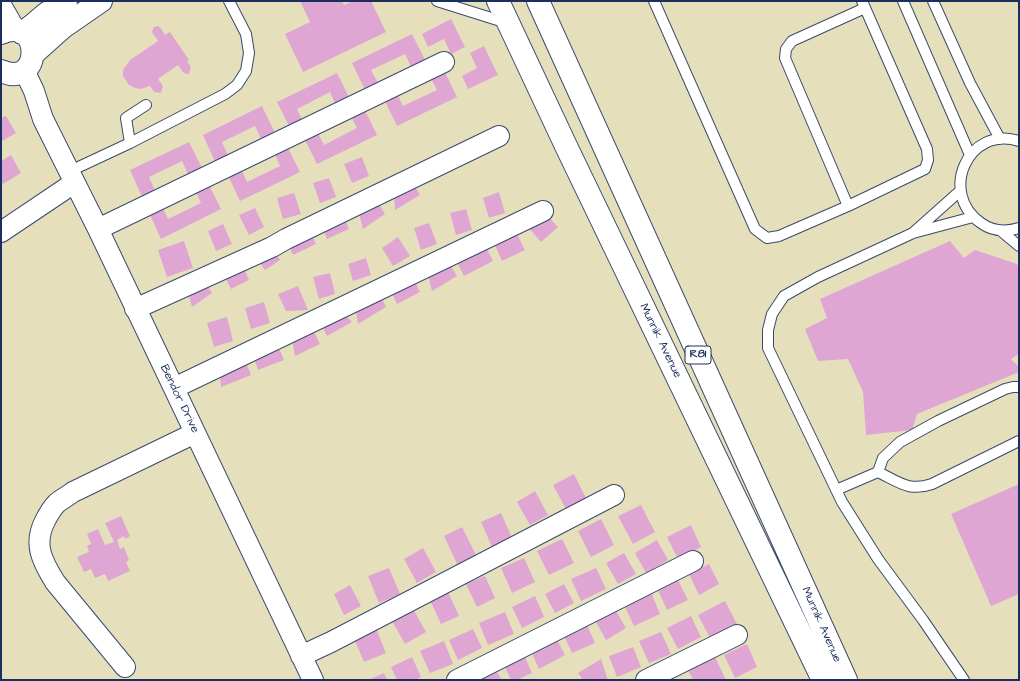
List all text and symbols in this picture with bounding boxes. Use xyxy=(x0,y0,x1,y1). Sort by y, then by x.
street label: Munnik Avenue xyxy=(636,301,684,381)
road number: R81 xyxy=(685,346,711,364)
street label: Bendor Drive xyxy=(156,362,202,436)
street label: Munnik Avenue xyxy=(798,585,844,665)

